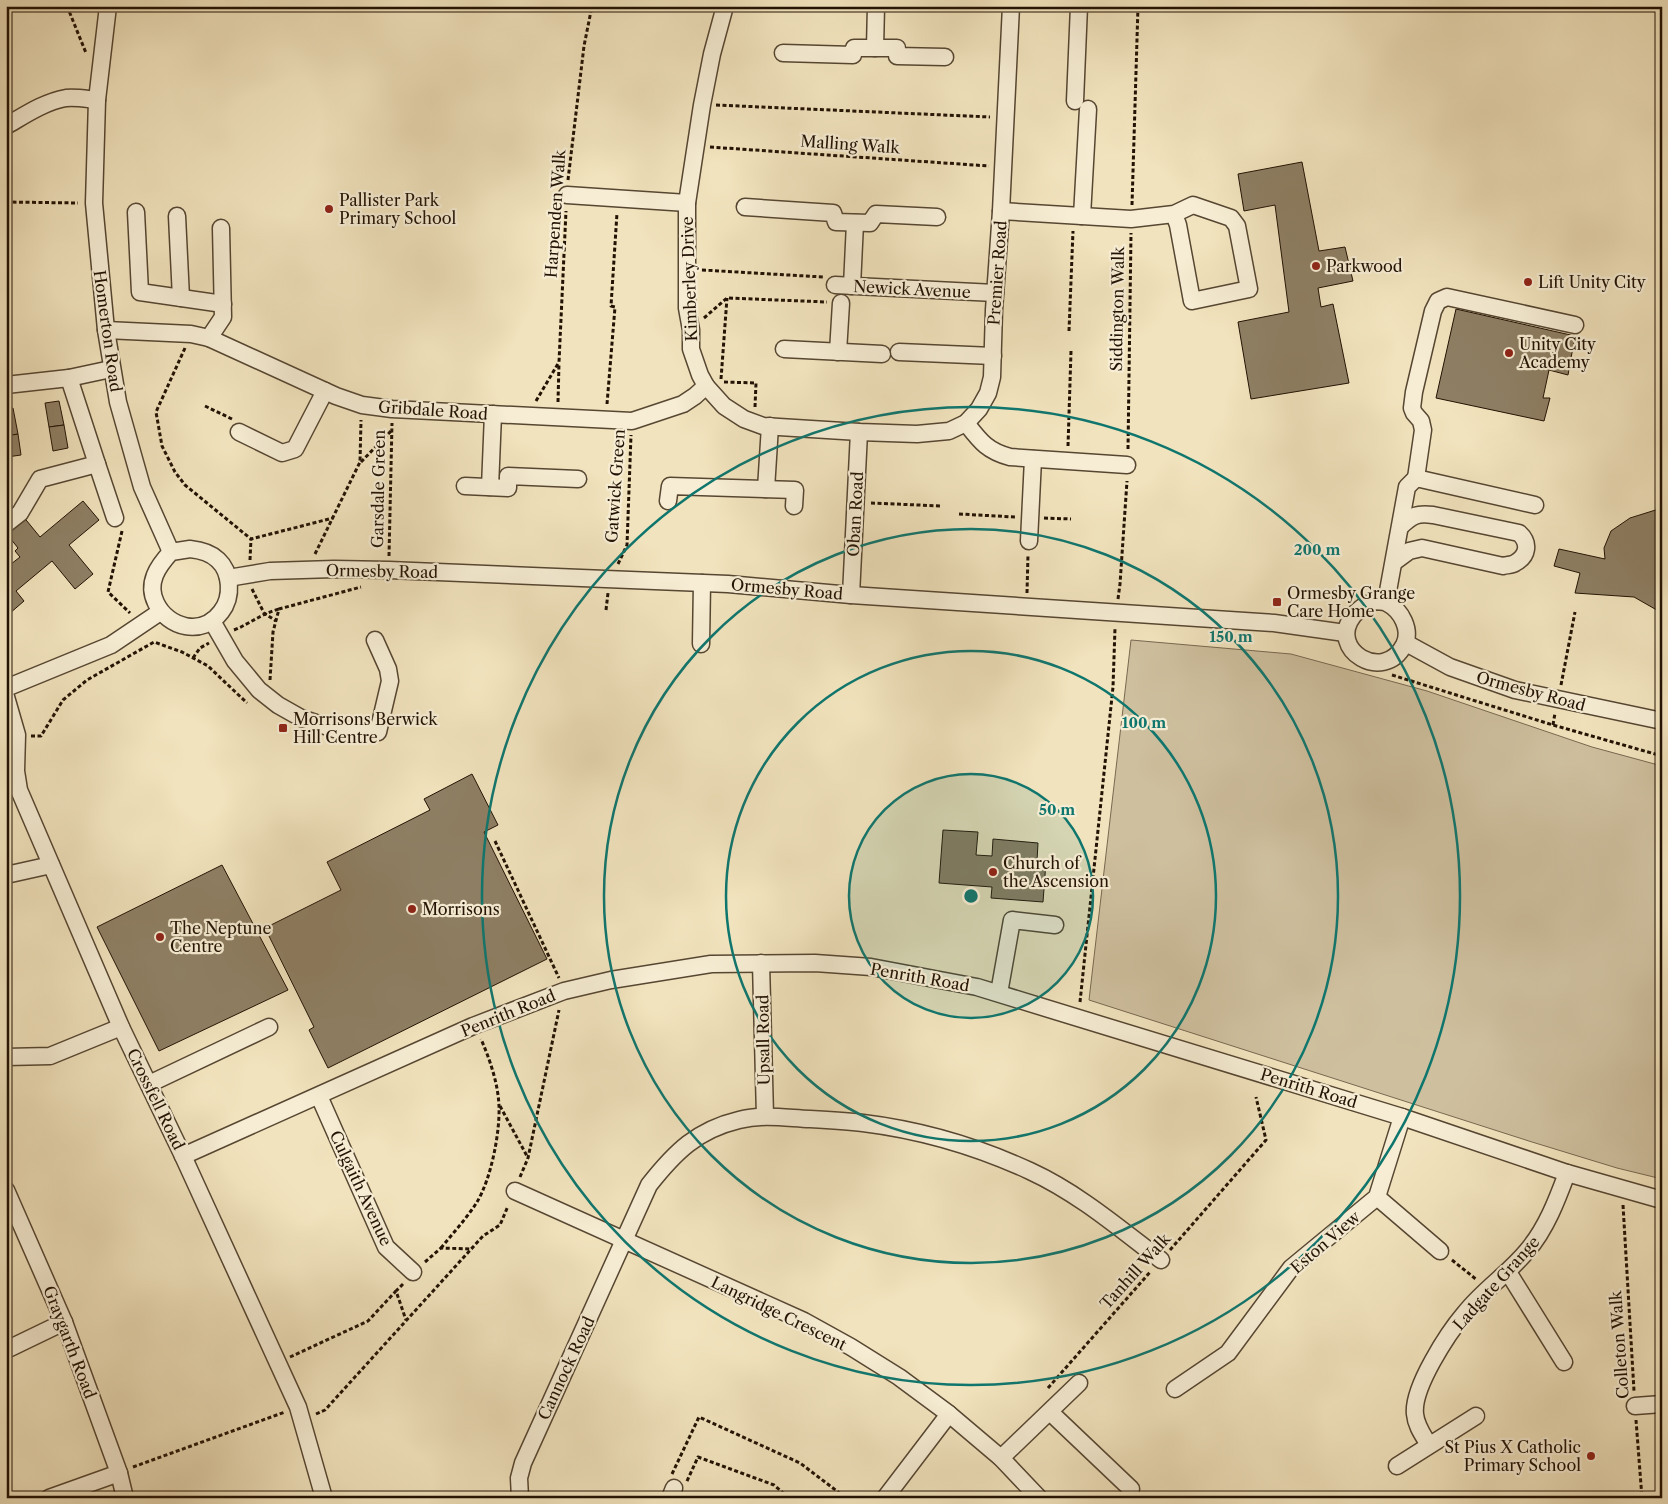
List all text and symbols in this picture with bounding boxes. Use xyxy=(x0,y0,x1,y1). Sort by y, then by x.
street label: Malling Walk xyxy=(800,131,901,157)
street label: Harpenden Walk xyxy=(541,148,570,279)
place label: Pallister Park Primary School xyxy=(339,190,457,228)
marker: Pallister Park Primary School xyxy=(323,203,335,215)
street label: Kimberley Drive xyxy=(677,216,701,342)
street label: Premier Road xyxy=(983,220,1011,326)
street label: Siddington Walk xyxy=(1106,246,1128,372)
place label: Parkwood xyxy=(1326,256,1403,276)
marker: Parkwood xyxy=(1310,260,1322,272)
street label: Homerton Road xyxy=(90,269,126,394)
place label: Lift Unity City xyxy=(1538,272,1647,292)
street label: Newick Avenue xyxy=(853,276,971,302)
marker: Lift Unity City xyxy=(1522,276,1534,288)
place label: Unity City Academy xyxy=(1518,334,1597,372)
marker: Unity City Academy xyxy=(1503,347,1515,359)
street label: Gribdale Road xyxy=(377,396,489,424)
street label: Gatwick Green xyxy=(601,428,629,544)
street label: Garsdale Green xyxy=(367,430,389,548)
street label: Oban Road xyxy=(843,471,867,557)
text: 200 m xyxy=(1294,540,1340,559)
street label: Ormesby Road xyxy=(326,560,439,582)
street label: Ormesby Road xyxy=(730,574,844,604)
place label: Ormesby Grange Care Home xyxy=(1287,583,1415,621)
marker: Ormesby Grange Care Home xyxy=(1271,596,1283,608)
text: 150 m xyxy=(1209,627,1253,646)
street label: Ormesby Road xyxy=(1474,667,1588,715)
place label: Morrisons Berwick Hill Centre xyxy=(293,709,438,747)
text: 100 m xyxy=(1122,713,1166,732)
marker: Morrisons Berwick Hill Centre xyxy=(277,722,289,734)
text: 50 m xyxy=(1039,800,1075,819)
place label: Church of the Ascension xyxy=(1003,853,1109,891)
marker: Church of the Ascension xyxy=(987,866,999,878)
centre of rings xyxy=(962,887,980,905)
place label: Morrisons xyxy=(422,899,500,919)
marker: Morrisons xyxy=(406,903,418,915)
place label: The Neptune Centre xyxy=(170,918,271,956)
marker: The Neptune Centre xyxy=(154,931,166,943)
street label: Penrith Road xyxy=(869,958,971,996)
street label: Penrith Road xyxy=(458,985,558,1041)
street label: Upsall Road xyxy=(752,994,774,1085)
street label: Crossfell Road xyxy=(123,1045,189,1153)
street label: Penrith Road xyxy=(1258,1064,1360,1112)
street label: Culgaith Avenue xyxy=(326,1127,396,1249)
street label: Eston View xyxy=(1286,1206,1364,1278)
street label: Tanhill Walk xyxy=(1096,1228,1175,1313)
street label: Ladgate Grange xyxy=(1449,1232,1544,1334)
street label: Langridge Crescent xyxy=(708,1272,850,1355)
street label: Graygarth Road xyxy=(39,1283,101,1401)
street label: Colleton Walk xyxy=(1605,1290,1633,1400)
street label: Cannock Road xyxy=(533,1313,599,1423)
place label: St Pius X Catholic Primary School xyxy=(1444,1437,1581,1475)
marker: St Pius X Catholic Primary School xyxy=(1585,1450,1597,1462)

